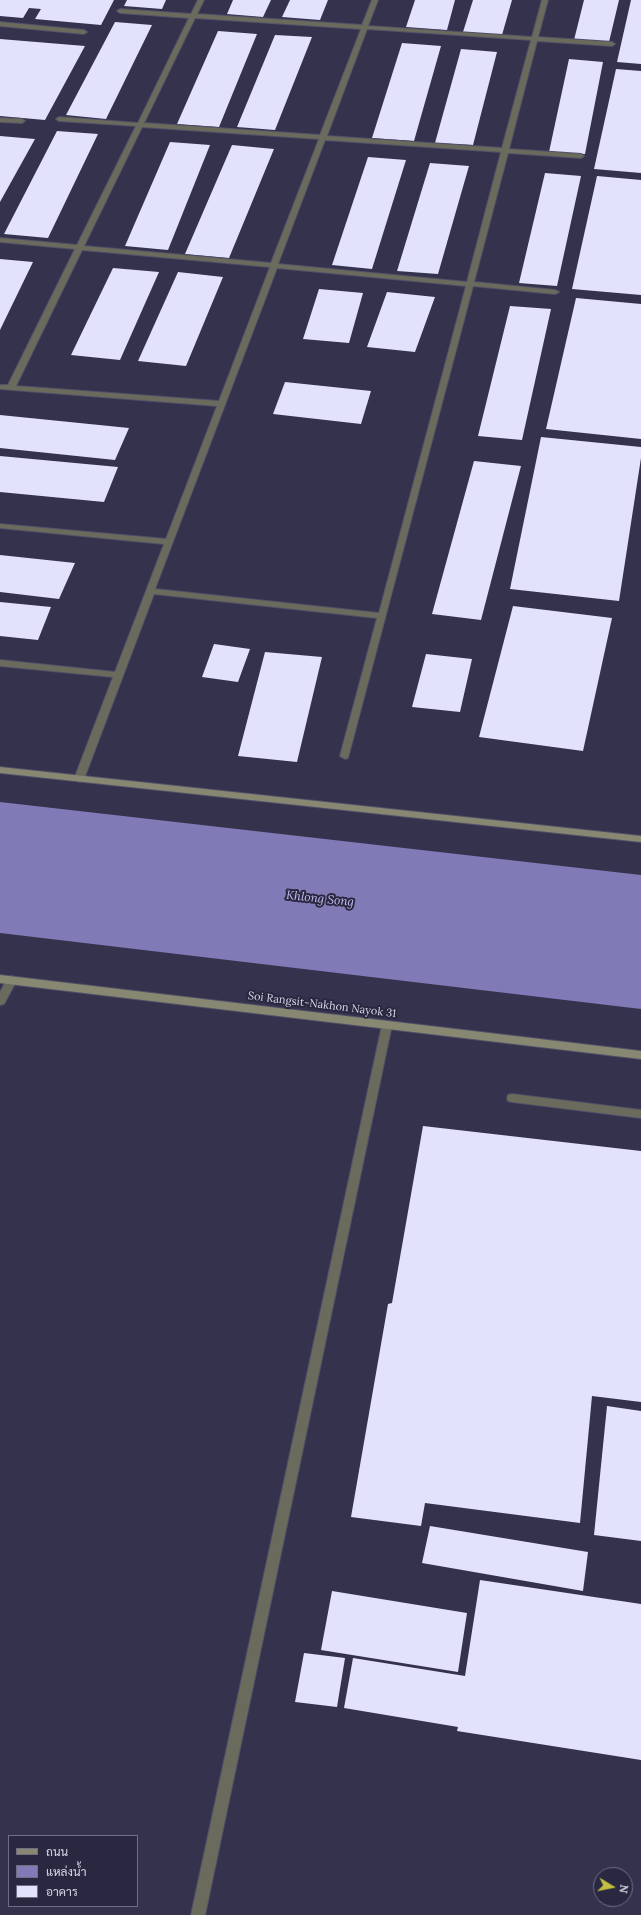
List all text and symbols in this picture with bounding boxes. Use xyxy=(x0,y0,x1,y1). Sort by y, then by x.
water label: Khlong Song xyxy=(285,888,355,910)
street label: Soi Rangsit-Nakhon Nayok 31 xyxy=(247,989,397,1021)
legend xyxy=(8,1835,138,1907)
text: ถนน xyxy=(46,1844,68,1859)
text: แหล่งน้ำ xyxy=(46,1864,86,1879)
north arrow xyxy=(593,1867,633,1907)
text: N xyxy=(616,1883,631,1894)
text: อาคาร xyxy=(46,1884,78,1899)

